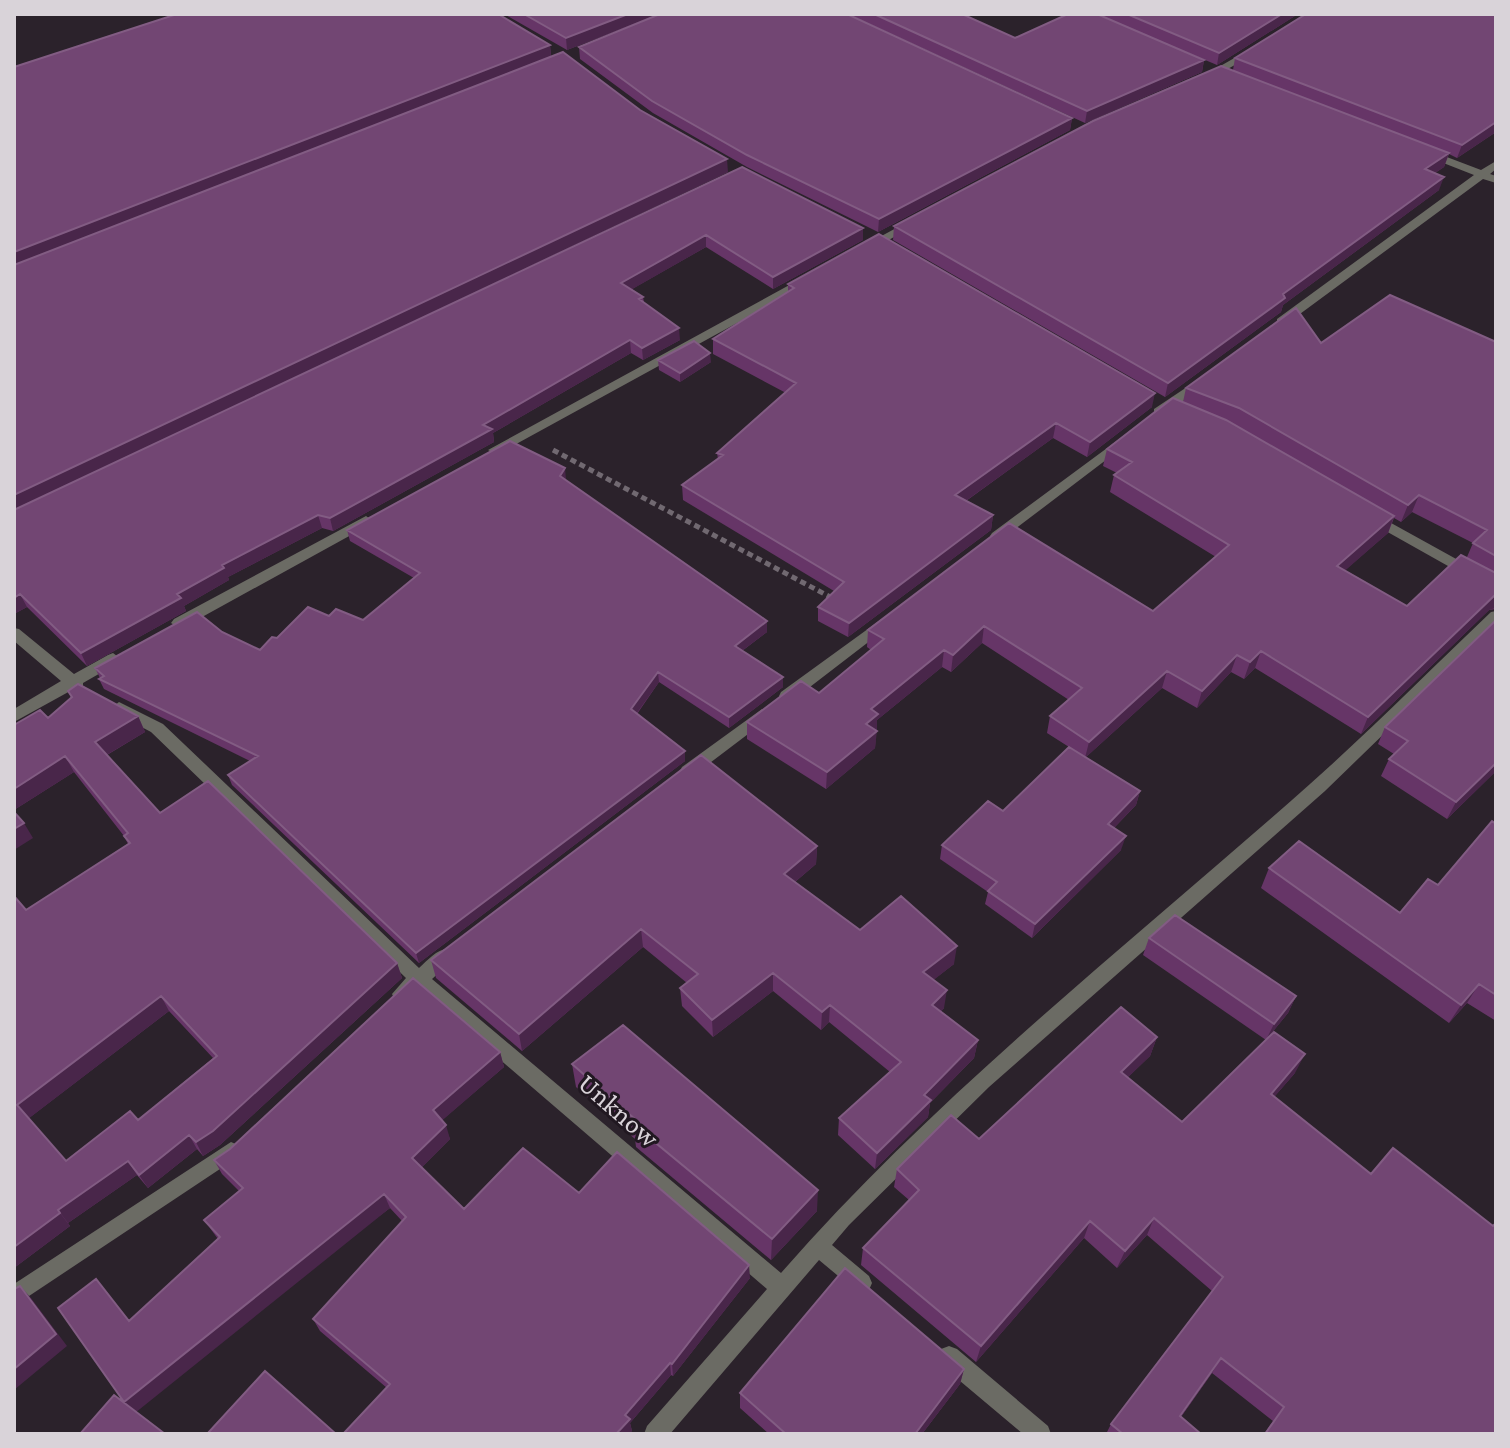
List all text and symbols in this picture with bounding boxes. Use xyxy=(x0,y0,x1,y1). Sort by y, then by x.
street label: Unknow xyxy=(572,1067,665,1154)

